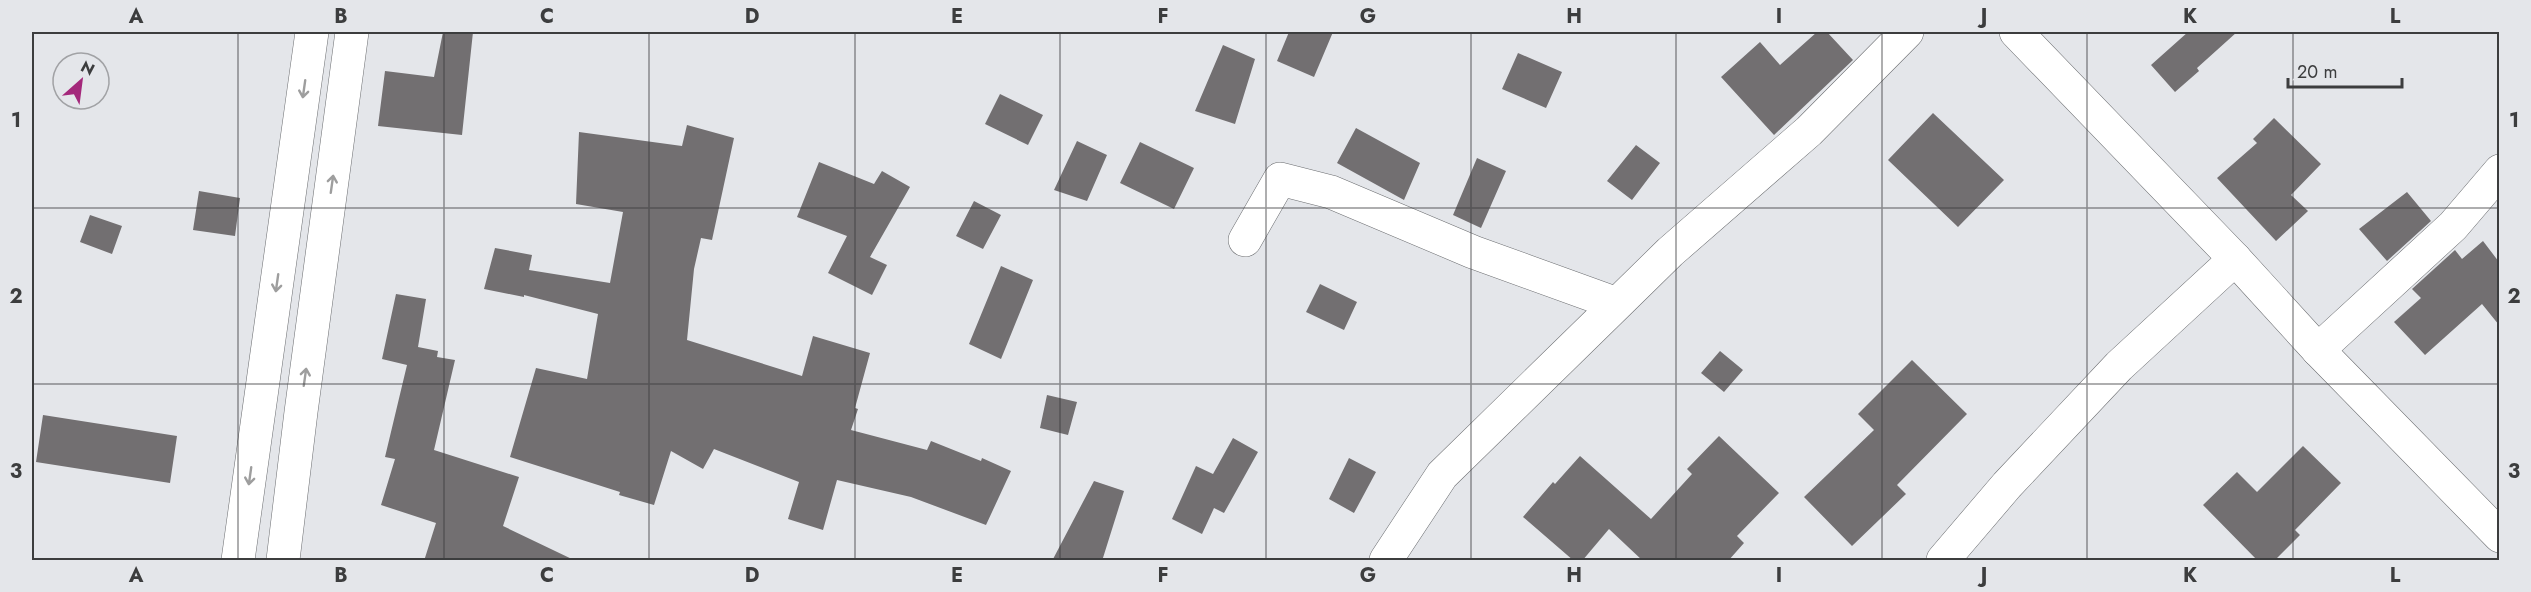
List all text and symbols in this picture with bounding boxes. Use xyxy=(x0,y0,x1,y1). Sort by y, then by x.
text: A xyxy=(128,2,144,31)
text: B xyxy=(334,2,348,31)
text: C xyxy=(540,2,554,31)
text: D xyxy=(745,2,759,31)
text: E xyxy=(951,2,963,31)
text: F xyxy=(1157,2,1169,31)
text: G xyxy=(1360,2,1376,31)
text: H xyxy=(1566,2,1582,31)
text: I xyxy=(1776,2,1782,31)
text: J xyxy=(1977,2,1987,31)
text: K xyxy=(2183,2,2197,31)
text: L xyxy=(2390,2,2401,31)
north arrow xyxy=(51,51,111,111)
scale bar xyxy=(2288,51,2402,89)
text: N xyxy=(77,55,99,81)
text: 20 m xyxy=(2297,59,2337,85)
one-way arrow xyxy=(299,79,310,99)
text: 1 xyxy=(11,106,21,135)
text: 1 xyxy=(2509,106,2519,135)
one-way arrow xyxy=(326,175,337,195)
one-way arrow xyxy=(272,272,283,292)
text: 2 xyxy=(9,282,23,311)
text: 2 xyxy=(2507,282,2521,311)
one-way arrow xyxy=(300,368,311,388)
text: 3 xyxy=(10,457,22,486)
text: 3 xyxy=(2508,457,2520,486)
one-way arrow xyxy=(245,465,256,485)
text: A xyxy=(128,561,144,590)
text: B xyxy=(334,561,348,590)
text: C xyxy=(540,561,554,590)
text: D xyxy=(745,561,759,590)
text: E xyxy=(951,561,963,590)
text: F xyxy=(1157,561,1169,590)
text: G xyxy=(1360,561,1376,590)
text: H xyxy=(1566,561,1582,590)
text: I xyxy=(1776,561,1782,590)
text: J xyxy=(1977,561,1987,590)
text: K xyxy=(2183,561,2197,590)
text: L xyxy=(2390,561,2401,590)

